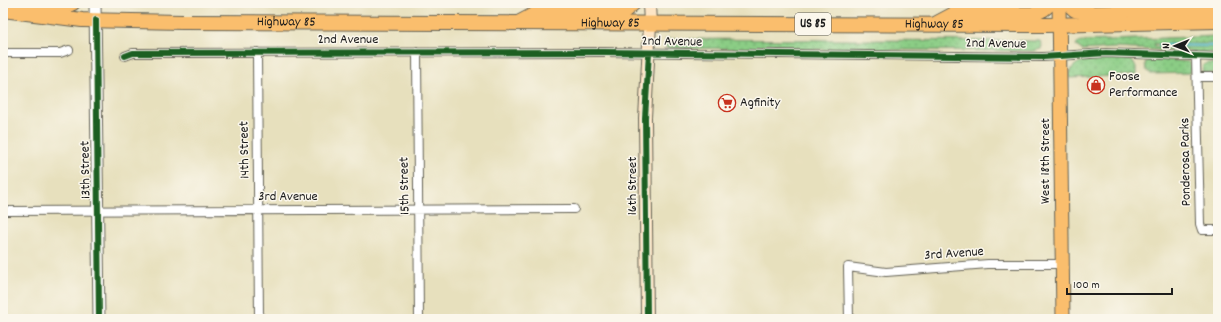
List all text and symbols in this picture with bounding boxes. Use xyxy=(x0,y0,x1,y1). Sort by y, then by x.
street label: Highway 85 xyxy=(257,12,316,32)
street label: Highway 85 xyxy=(581,13,640,34)
road number: US 85 xyxy=(795,13,831,35)
street label: Highway 85 xyxy=(905,15,964,35)
north arrow xyxy=(1155,26,1195,66)
street label: 2nd Avenue xyxy=(318,30,378,50)
street label: 2nd Avenue xyxy=(641,31,703,53)
street label: 2nd Avenue xyxy=(965,33,1027,55)
text: N xyxy=(1159,43,1175,49)
place label: Foose Performance xyxy=(1109,67,1178,103)
shop icon: Foose Performance xyxy=(1086,75,1106,95)
supermarket icon: Agfinity xyxy=(717,93,737,113)
place label: Agfinity xyxy=(740,93,780,113)
street label: Ponderosa Parks xyxy=(1175,117,1197,206)
street label: West 18th Street xyxy=(1036,118,1056,204)
street label: 14th Street xyxy=(234,121,256,179)
street label: 13th Street xyxy=(75,141,97,199)
street label: 15th Street xyxy=(394,157,416,215)
street label: 16th Street xyxy=(623,157,643,215)
street label: 3rd Avenue xyxy=(258,187,318,207)
street label: 3rd Avenue xyxy=(924,242,984,266)
scale bar xyxy=(1067,270,1172,296)
text: 100 m xyxy=(1073,277,1100,294)

